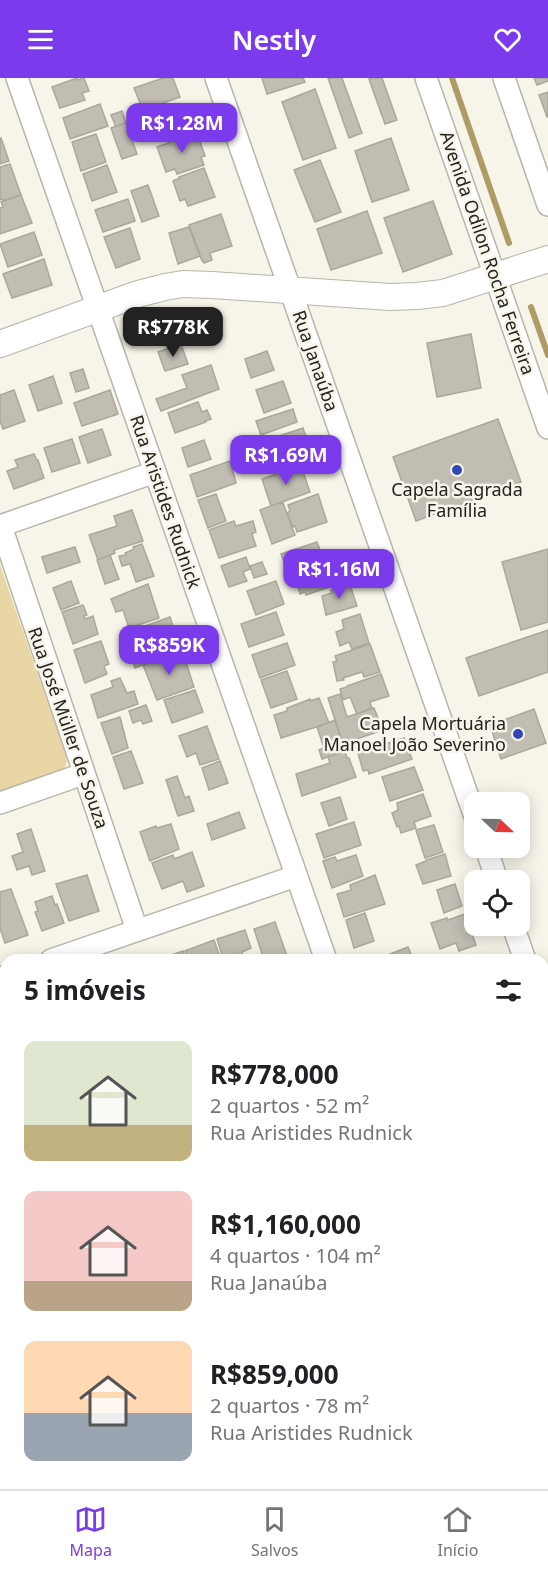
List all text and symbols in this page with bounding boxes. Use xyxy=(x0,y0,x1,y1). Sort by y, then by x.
text: Nestly xyxy=(232,21,316,58)
icon: menu xyxy=(24,23,57,56)
icon: heart xyxy=(491,23,524,56)
pin: R$1.28M xyxy=(127,103,237,154)
text: R$1.28M xyxy=(140,109,224,136)
street label: Avenida Odilon Rocha Ferreira xyxy=(435,128,541,378)
pin: R$778K xyxy=(124,307,222,358)
street label: Rua Janaúba xyxy=(287,307,344,415)
text: R$778K xyxy=(137,313,209,340)
street label: Rua Aristides Rudnick xyxy=(125,412,207,592)
pin: R$1.69M xyxy=(231,435,341,486)
text: R$1.69M xyxy=(244,441,328,468)
marker: Capela Sagrada Família xyxy=(450,463,464,477)
place label: Capela Sagrada Família xyxy=(391,477,523,522)
pin: R$1.16M xyxy=(284,549,394,600)
text: R$1.16M xyxy=(297,555,381,582)
street label: Rua José Müller de Souza xyxy=(23,624,115,832)
pin: R$859K xyxy=(120,625,218,676)
text: R$859K xyxy=(133,631,205,658)
place label: Capela Mortuária Manoel João Severino xyxy=(324,711,506,756)
marker: Capela Mortuária Manoel João Severino xyxy=(511,727,525,741)
north arrow xyxy=(464,792,530,858)
map controls xyxy=(464,792,530,936)
button: locate xyxy=(464,870,530,936)
text: 5 imóveis xyxy=(24,972,146,1008)
icon: filters xyxy=(492,974,525,1007)
text: R$778,000 xyxy=(210,1056,339,1092)
icon: home xyxy=(72,1065,144,1137)
text: 2 quartos · 52 m² xyxy=(210,1092,369,1119)
text: Rua Aristides Rudnick xyxy=(210,1119,413,1146)
text: R$1,160,000 xyxy=(210,1206,361,1242)
icon: home xyxy=(72,1215,144,1287)
text: 4 quartos · 104 m² xyxy=(210,1242,381,1269)
text: Rua Janaúba xyxy=(210,1269,327,1296)
text: R$859,000 xyxy=(210,1356,339,1392)
icon: home xyxy=(72,1365,144,1437)
text: 2 quartos · 78 m² xyxy=(210,1392,369,1419)
text: Rua Aristides Rudnick xyxy=(210,1419,413,1446)
tab: Mapa xyxy=(70,1503,112,1561)
tab: Salvos xyxy=(251,1503,298,1561)
tab: Início xyxy=(438,1503,478,1561)

